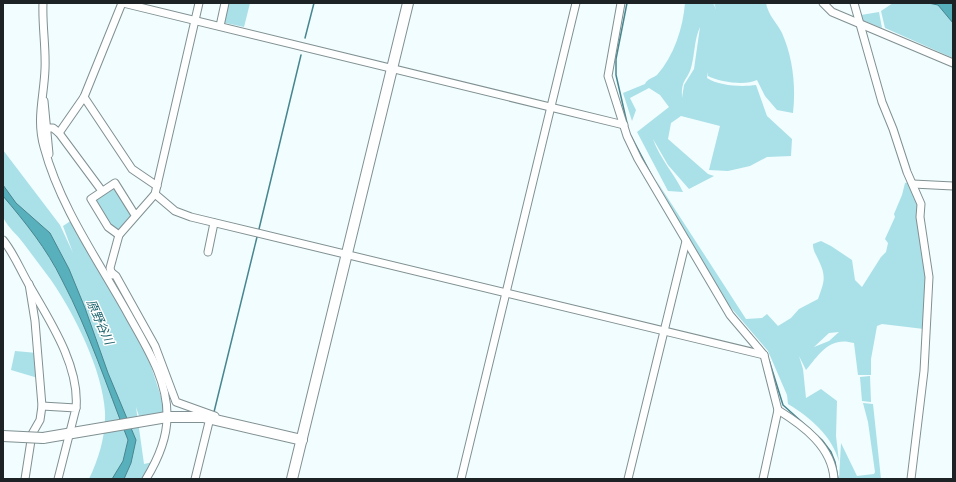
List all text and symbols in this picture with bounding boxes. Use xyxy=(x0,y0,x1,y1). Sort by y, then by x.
water label: 原野谷川 xyxy=(84,297,118,349)

